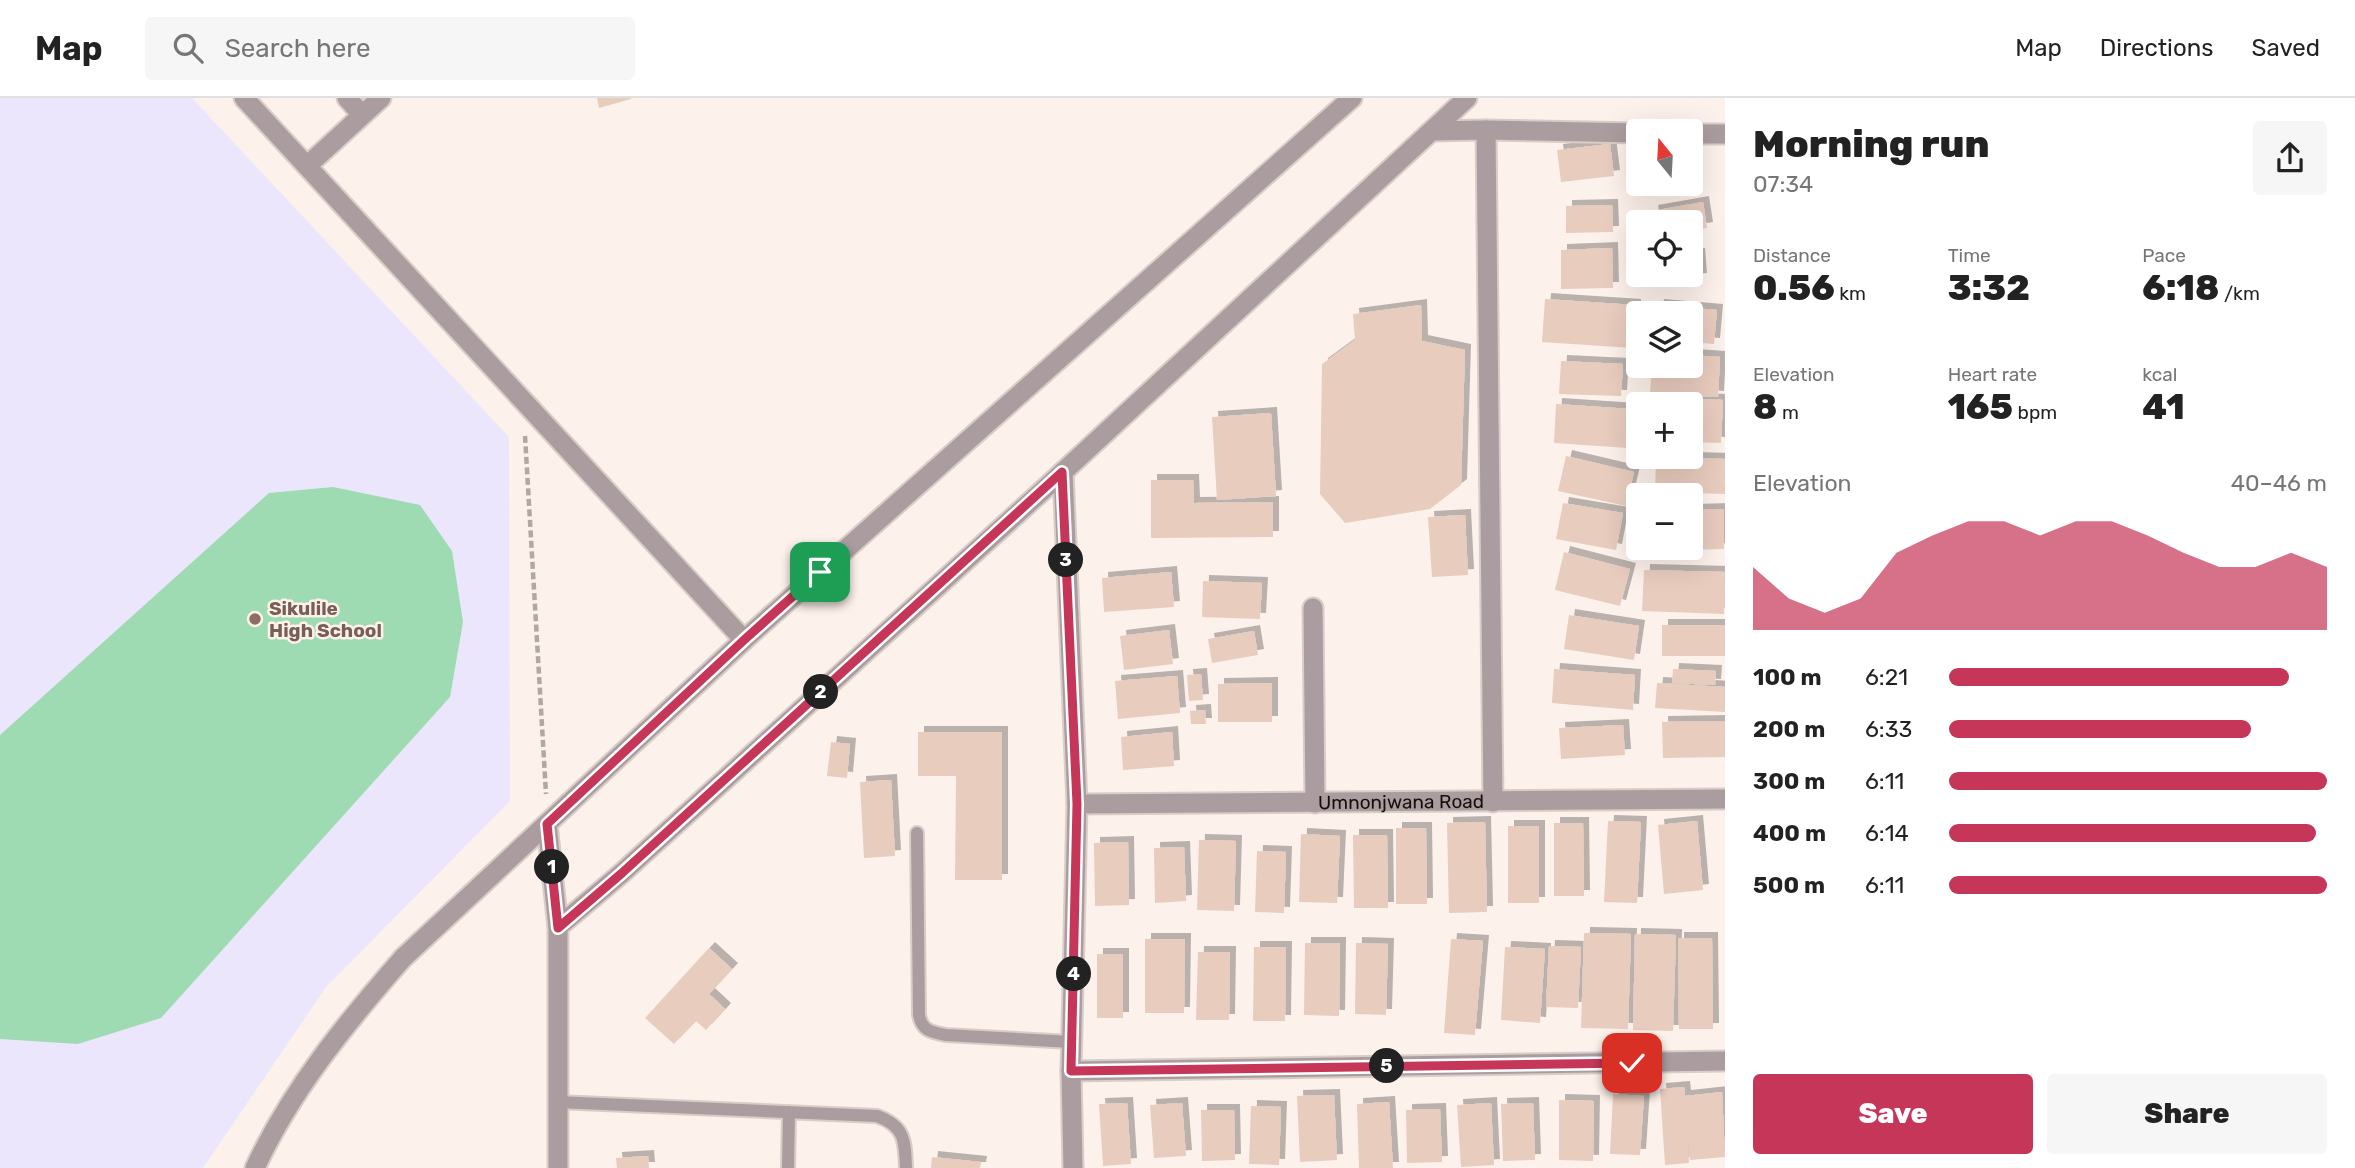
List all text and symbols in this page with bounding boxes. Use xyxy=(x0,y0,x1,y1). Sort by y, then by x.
search box xyxy=(145,17,635,80)
text: Map xyxy=(35,29,103,68)
icon: search xyxy=(169,29,207,67)
text: Search here xyxy=(225,33,370,64)
text: Map xyxy=(2015,34,2062,62)
text: Directions xyxy=(2100,34,2213,62)
text: Saved xyxy=(2251,34,2320,62)
north arrow xyxy=(1626,119,1703,196)
map controls xyxy=(1626,119,1703,560)
text: Morning run xyxy=(1753,121,1990,167)
button: share xyxy=(2253,121,2327,195)
text: 07:34 xyxy=(1753,170,1813,198)
button: locate xyxy=(1626,210,1703,287)
text: Distance xyxy=(1753,244,1831,267)
text: Time xyxy=(1948,244,1991,267)
text: Pace xyxy=(2142,244,2186,267)
text: 0.56 xyxy=(1753,267,1835,309)
text: 3:32 xyxy=(1948,267,2030,309)
text: 6:18 xyxy=(2142,267,2219,309)
text: km xyxy=(1835,282,1866,305)
text: /km xyxy=(2219,282,2260,305)
button: layers xyxy=(1626,301,1703,378)
text: Elevation xyxy=(1753,363,1834,386)
text: Heart rate xyxy=(1948,363,2037,386)
text: kcal xyxy=(2142,363,2177,386)
text: 8 xyxy=(1753,386,1777,428)
text: 165 xyxy=(1948,386,2013,428)
text: 41 xyxy=(2142,386,2185,428)
button: + xyxy=(1626,392,1703,469)
text: m xyxy=(1777,401,1799,424)
text: bpm xyxy=(2013,401,2057,424)
text: Elevation xyxy=(1753,469,1852,497)
text: 40–46 m xyxy=(2231,469,2327,497)
button: − xyxy=(1626,483,1703,560)
pin xyxy=(790,542,850,602)
pin: 3 xyxy=(1048,542,1084,578)
text: 3 xyxy=(1059,548,1072,571)
icon: arrive xyxy=(801,553,839,591)
place label: Sikulile High School xyxy=(269,597,382,642)
marker: Sikulile High School xyxy=(247,611,263,627)
text: 100 m xyxy=(1753,663,1822,691)
text: 6:21 xyxy=(1865,663,1908,691)
pin: 2 xyxy=(804,674,838,710)
text: 2 xyxy=(814,680,827,703)
text: 200 m xyxy=(1753,715,1825,743)
text: 6:33 xyxy=(1865,715,1912,743)
text: 300 m xyxy=(1753,767,1825,795)
text: 6:11 xyxy=(1865,767,1904,795)
street label: Umnonjwana Road xyxy=(1318,790,1484,814)
text: 400 m xyxy=(1753,819,1826,847)
text: 6:14 xyxy=(1865,819,1909,847)
pin: 1 xyxy=(534,850,570,884)
text: 1 xyxy=(547,855,556,878)
text: 500 m xyxy=(1753,871,1825,899)
text: 6:11 xyxy=(1865,871,1904,899)
pin: 4 xyxy=(1056,956,1092,992)
text: 4 xyxy=(1067,962,1080,985)
pin xyxy=(1602,1033,1662,1093)
icon: check xyxy=(1613,1044,1651,1082)
pin: 5 xyxy=(1370,1048,1404,1084)
text: 5 xyxy=(1380,1054,1393,1077)
button: Save xyxy=(1753,1074,2033,1154)
button: Share xyxy=(2047,1074,2327,1154)

